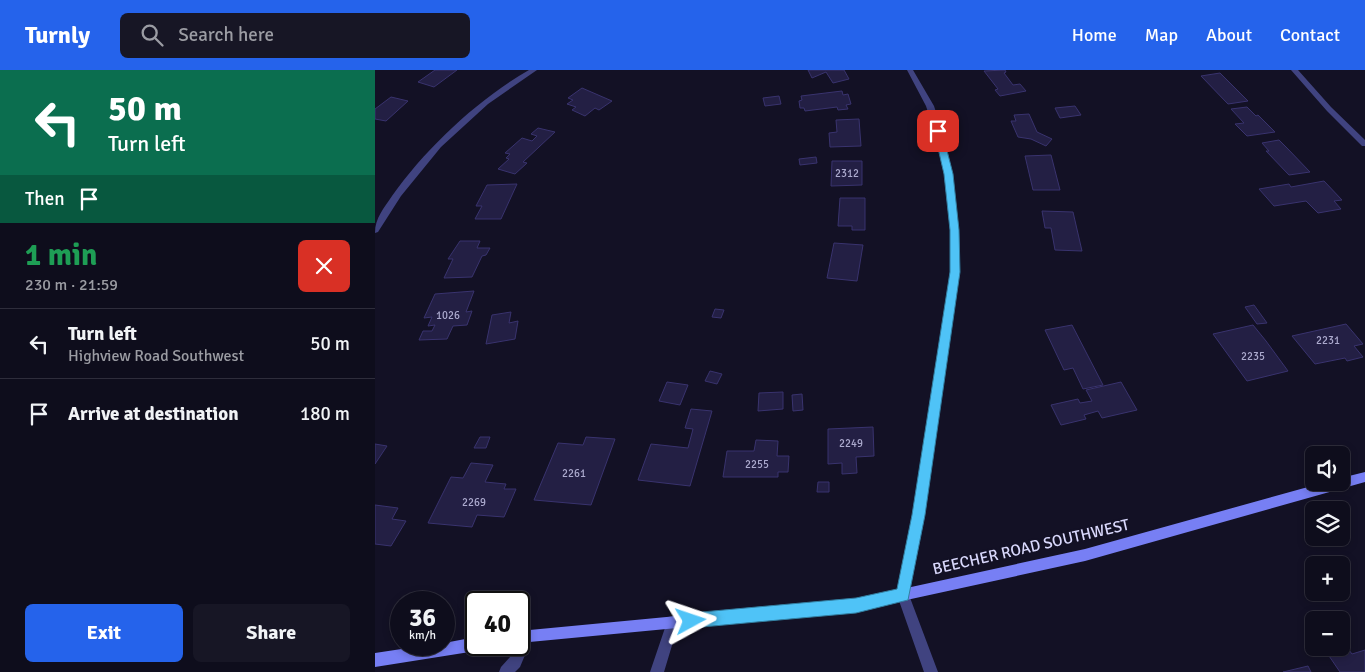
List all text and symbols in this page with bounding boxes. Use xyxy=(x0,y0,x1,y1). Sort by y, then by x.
search box xyxy=(120,13,470,58)
text: Turnly xyxy=(25,20,90,50)
icon: search xyxy=(138,21,166,49)
text: Search here xyxy=(178,23,274,47)
text: Home xyxy=(1072,24,1117,46)
text: Map xyxy=(1145,24,1178,46)
text: About xyxy=(1206,24,1252,46)
text: Contact xyxy=(1280,24,1340,46)
text: 50 m xyxy=(108,87,182,130)
icon: left xyxy=(25,90,90,155)
pin xyxy=(917,110,959,152)
icon: arrive xyxy=(924,117,952,145)
text: Turn left xyxy=(108,130,186,157)
house number: 2312 xyxy=(835,167,859,180)
icon: arrive xyxy=(75,185,103,213)
text: Then xyxy=(25,187,65,211)
text: 1 min xyxy=(25,237,97,274)
button: close xyxy=(298,240,350,292)
text: 230 m · 21:59 xyxy=(25,275,118,295)
house number: 1026 xyxy=(436,309,460,322)
text: Turn left xyxy=(68,322,137,346)
icon: left xyxy=(25,330,53,358)
text: 50 m xyxy=(310,332,350,356)
house number: 2231 xyxy=(1316,334,1340,347)
text: Highview Road Southwest xyxy=(68,346,244,366)
house number: 2235 xyxy=(1241,350,1265,363)
icon: arrive xyxy=(25,400,53,428)
text: Arrive at destination xyxy=(68,402,239,426)
text: 180 m xyxy=(300,402,350,426)
house number: 2249 xyxy=(839,437,863,450)
map controls xyxy=(1305,446,1350,656)
button: sound xyxy=(1305,446,1350,491)
house number: 2255 xyxy=(745,458,769,471)
house number: 2261 xyxy=(562,467,586,480)
house number: 2269 xyxy=(462,496,486,509)
button: layers xyxy=(1305,501,1350,546)
street label: BEECHER ROAD SOUTHWEST xyxy=(931,515,1131,579)
button: + xyxy=(1305,556,1350,601)
speed limit sign: 40 xyxy=(465,591,530,656)
position arrow xyxy=(664,594,716,646)
text: 36 xyxy=(409,602,436,633)
button: Exit xyxy=(25,604,183,662)
button: Share xyxy=(193,604,350,662)
button: − xyxy=(1305,611,1350,656)
text: km/h xyxy=(409,628,436,643)

